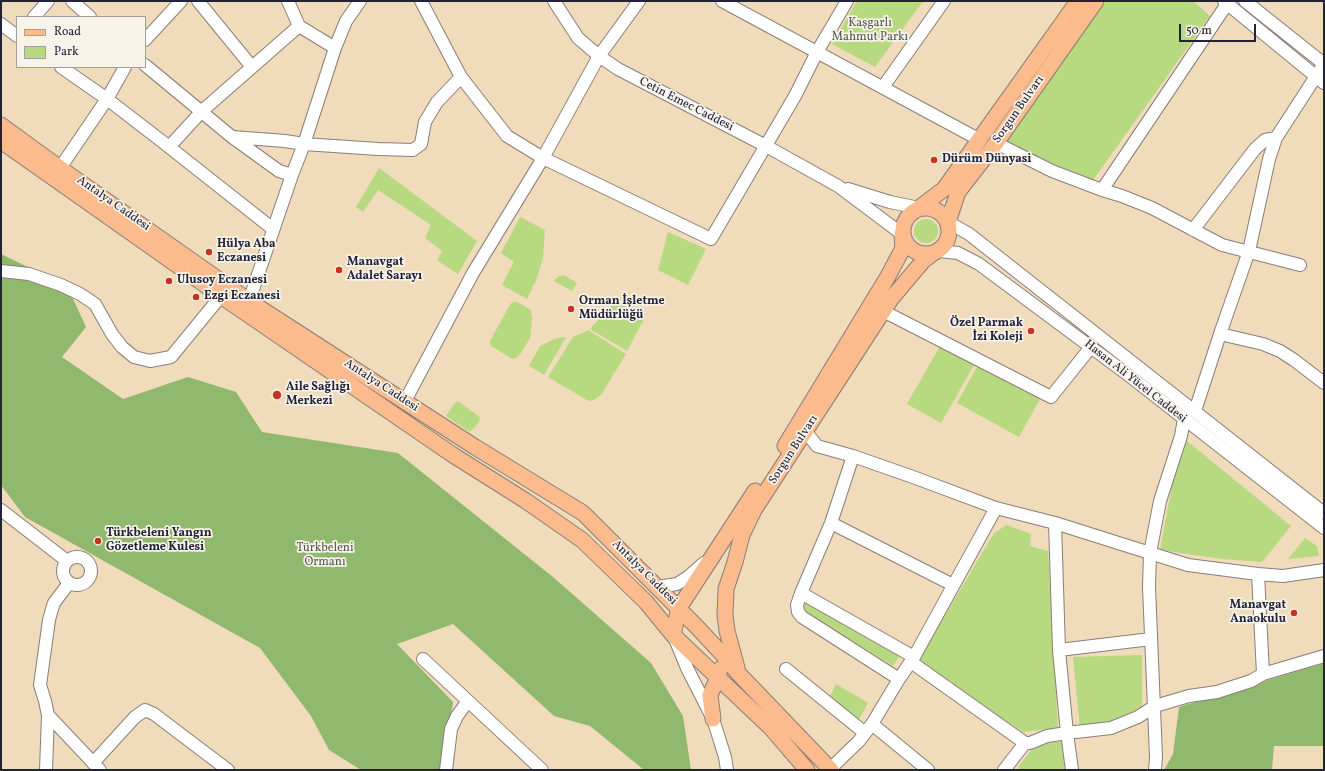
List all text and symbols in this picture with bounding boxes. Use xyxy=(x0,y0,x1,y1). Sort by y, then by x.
legend xyxy=(16,16,146,68)
scale bar xyxy=(1181,16,1258,42)
park label: Kaşgarlı Mahmut Parkı xyxy=(832,17,908,45)
text: 50 m xyxy=(1186,23,1212,39)
text: Road xyxy=(54,24,81,40)
text: Park xyxy=(54,44,79,60)
street label: Sorgun Bulvarı xyxy=(990,73,1048,147)
street label: Cetin Emec Caddesi xyxy=(636,75,736,135)
place label: Dürüm Dünyasi xyxy=(942,153,1031,167)
marker: Dürüm Dünyasi xyxy=(929,155,939,165)
street label: Antalya Caddesi xyxy=(74,173,152,235)
place label: Hülya Aba Eczanesi xyxy=(217,238,276,266)
marker: Hülya Aba Eczanesi xyxy=(204,247,214,257)
place label: Manavgat Adalet Sarayı xyxy=(347,256,422,284)
marker: Manavgat Adalet Sarayı xyxy=(334,265,344,275)
place label: Ulusoy Eczanesi xyxy=(177,274,267,288)
marker: Ulusoy Eczanesi xyxy=(164,276,174,286)
place label: Ezgi Eczanesi xyxy=(204,290,280,304)
marker: Ezgi Eczanesi xyxy=(191,292,201,302)
place label: Orman İşletme Müdürlüğü xyxy=(579,295,665,323)
marker: Orman İşletme Müdürlüğü xyxy=(566,304,576,314)
place label: Özel Parmak İzi Koleji xyxy=(950,317,1023,345)
marker: Özel Parmak İzi Koleji xyxy=(1026,326,1036,336)
street label: Hasan Ali Yücel Caddesi xyxy=(1081,337,1189,427)
street label: Antalya Caddesi xyxy=(341,357,421,415)
place label: Aile Sağlığı Merkezi xyxy=(286,381,350,409)
marker: Aile Sağlığı Merkezi xyxy=(271,389,283,401)
street label: Sorgun Bulvarı xyxy=(766,413,822,487)
place label: Türkbeleni Yangın Gözetleme Kulesi xyxy=(106,527,212,555)
marker: Türkbeleni Yangın Gözetleme Kulesi xyxy=(93,536,103,546)
street label: Antalya Caddesi xyxy=(608,537,680,609)
park label: Türkbeleni Ormanı xyxy=(296,542,354,570)
place label: Manavgat Anaokulu xyxy=(1230,599,1286,627)
marker: Manavgat Anaokulu xyxy=(1289,608,1299,618)

